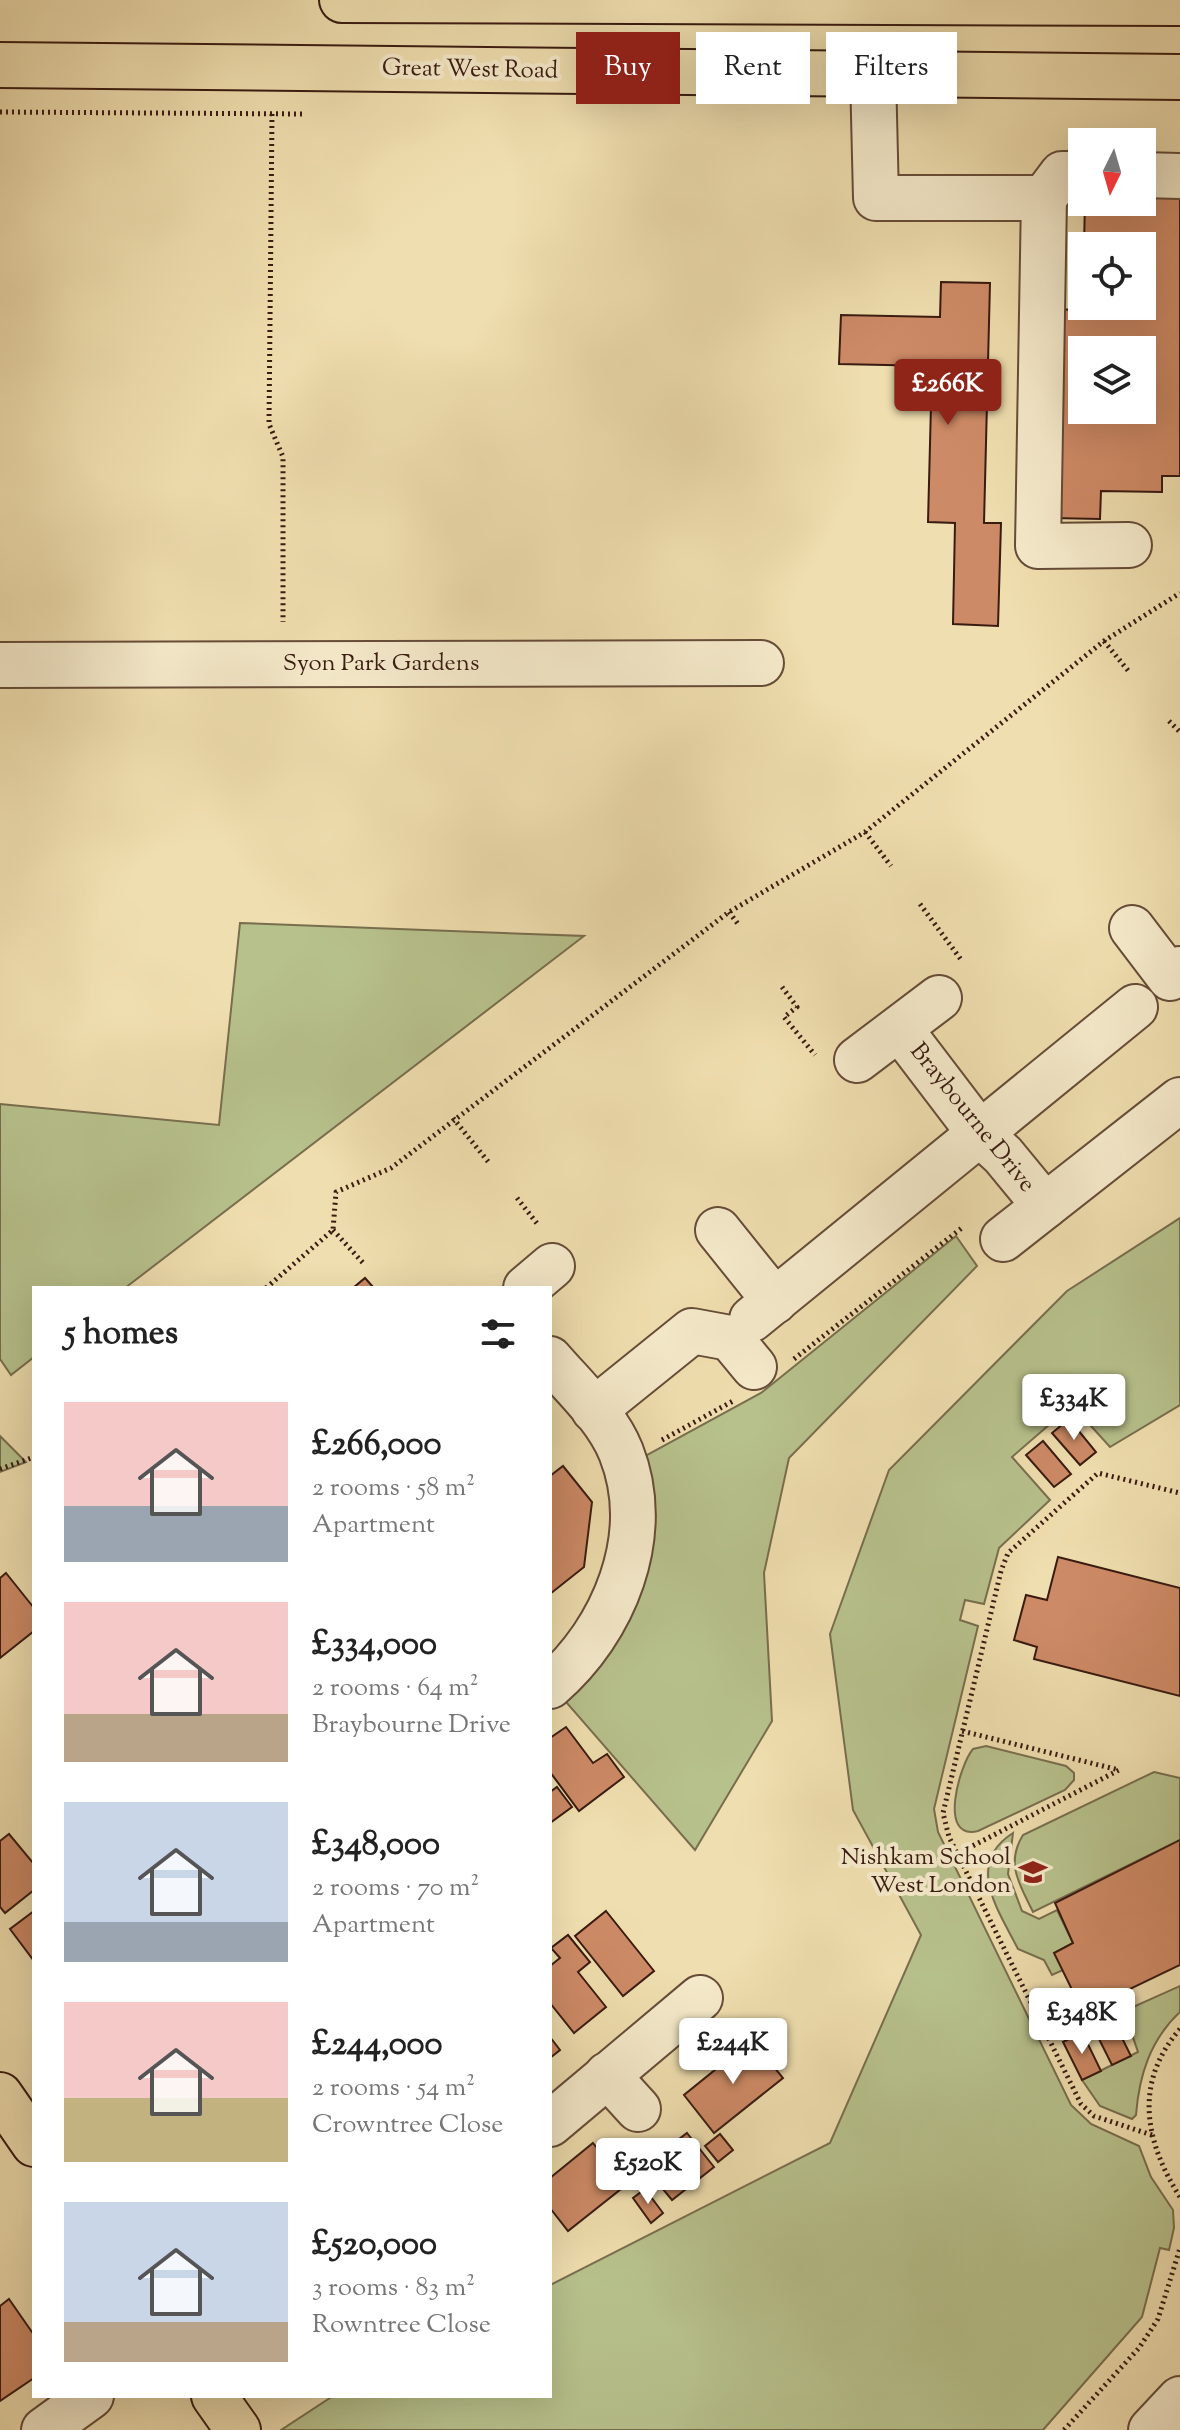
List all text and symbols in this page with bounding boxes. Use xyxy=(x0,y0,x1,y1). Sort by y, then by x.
chip: Buy xyxy=(576,32,680,104)
chip: Rent xyxy=(696,32,810,104)
chip: Filters xyxy=(826,32,957,104)
street label: Great West Road xyxy=(382,51,559,89)
north arrow xyxy=(1068,128,1156,216)
map controls xyxy=(1068,128,1156,424)
button: locate xyxy=(1068,232,1156,320)
button: layers xyxy=(1068,336,1156,424)
pin: £266K xyxy=(892,359,1004,427)
text: £266K xyxy=(912,366,984,403)
street label: Syon Park Gardens xyxy=(283,647,479,681)
street label: Braybourne Drive xyxy=(901,1036,1043,1200)
text: 5 homes xyxy=(64,1310,178,1359)
icon: filters xyxy=(476,1312,520,1356)
pin: £334K xyxy=(1018,1374,1130,1442)
text: £334K xyxy=(1040,1381,1108,1418)
text: £266,000 xyxy=(312,1421,441,1470)
icon: home xyxy=(128,1434,224,1530)
text: 2 rooms · 58 m² xyxy=(312,1470,475,1507)
text: Apartment xyxy=(312,1507,435,1544)
text: £334,000 xyxy=(312,1621,437,1670)
icon: home xyxy=(128,1634,224,1730)
text: 2 rooms · 64 m² xyxy=(312,1670,479,1707)
text: Braybourne Drive xyxy=(312,1707,511,1744)
text: £348,000 xyxy=(312,1821,440,1870)
icon: home xyxy=(128,1834,224,1930)
place label: Nishkam School West London xyxy=(841,1841,1011,1903)
school or university icon: Nishkam School West London xyxy=(1018,1857,1048,1887)
text: 2 rooms · 70 m² xyxy=(312,1870,479,1907)
text: Apartment xyxy=(312,1907,435,1944)
pin: £348K xyxy=(1026,1988,1138,2056)
text: £348K xyxy=(1047,1995,1117,2032)
pin: £244K xyxy=(677,2018,789,2086)
text: £244,000 xyxy=(312,2021,443,2070)
text: £244K xyxy=(697,2025,769,2062)
icon: home xyxy=(128,2034,224,2130)
text: 2 rooms · 54 m² xyxy=(312,2070,475,2107)
text: Crowntree Close xyxy=(312,2107,503,2144)
pin: £520K xyxy=(592,2138,704,2206)
text: £520K xyxy=(614,2145,682,2182)
text: £520,000 xyxy=(312,2221,437,2270)
icon: home xyxy=(128,2234,224,2330)
text: 3 rooms · 83 m² xyxy=(312,2270,475,2307)
text: Rowntree Close xyxy=(312,2307,491,2344)

